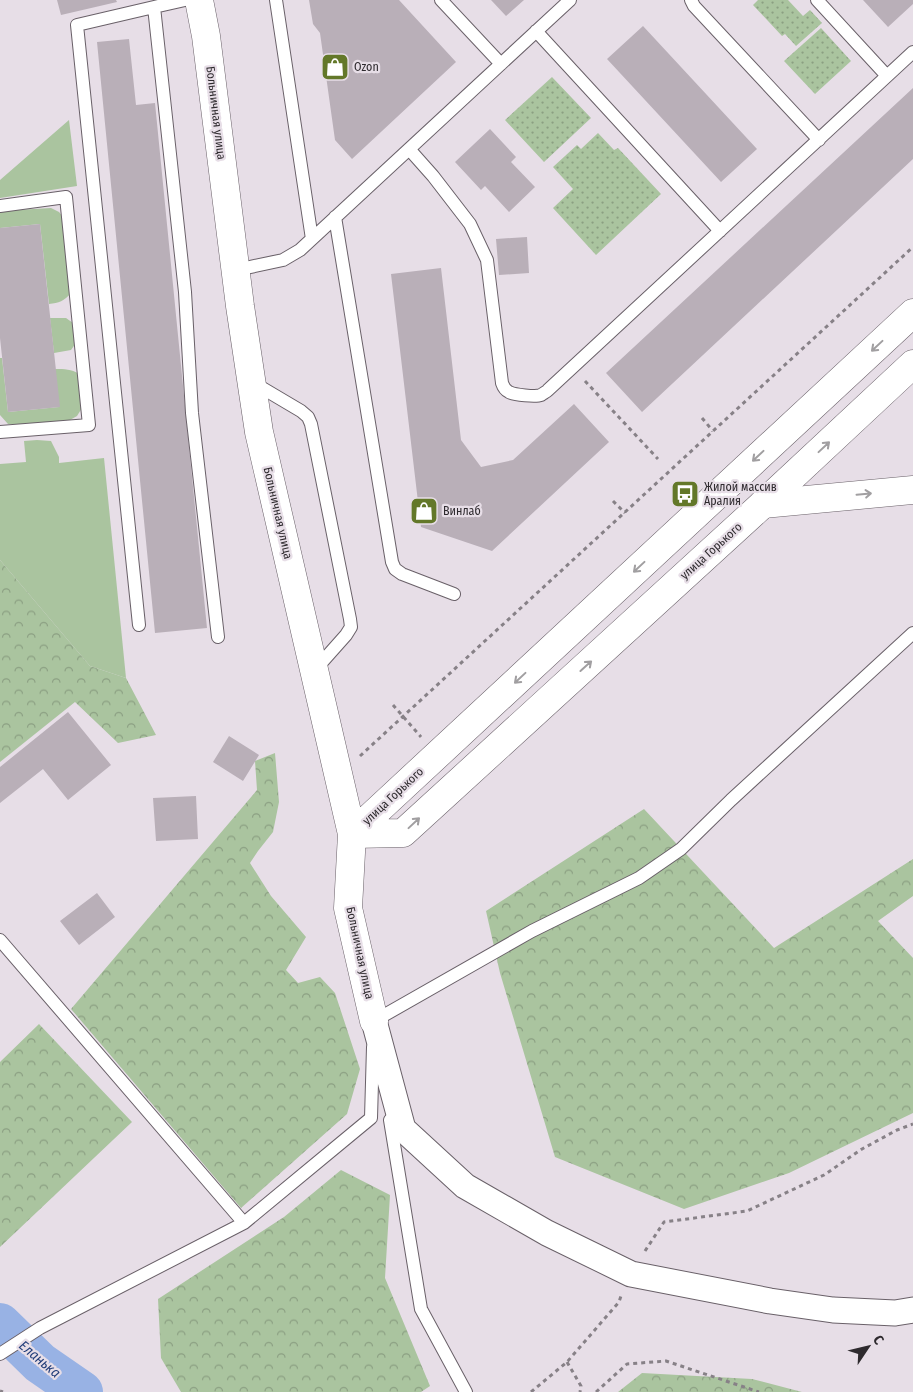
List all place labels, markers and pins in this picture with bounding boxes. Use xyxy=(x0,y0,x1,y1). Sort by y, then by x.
shop icon: Ozon xyxy=(320,52,350,82)
place label: Ozon xyxy=(354,60,379,74)
bus stop icon: Жилой массив Аралия xyxy=(670,479,700,509)
place label: Жилой массив Аралия xyxy=(704,480,777,508)
shop icon: Винлаб xyxy=(409,496,439,526)
place label: Винлаб xyxy=(443,504,481,518)

